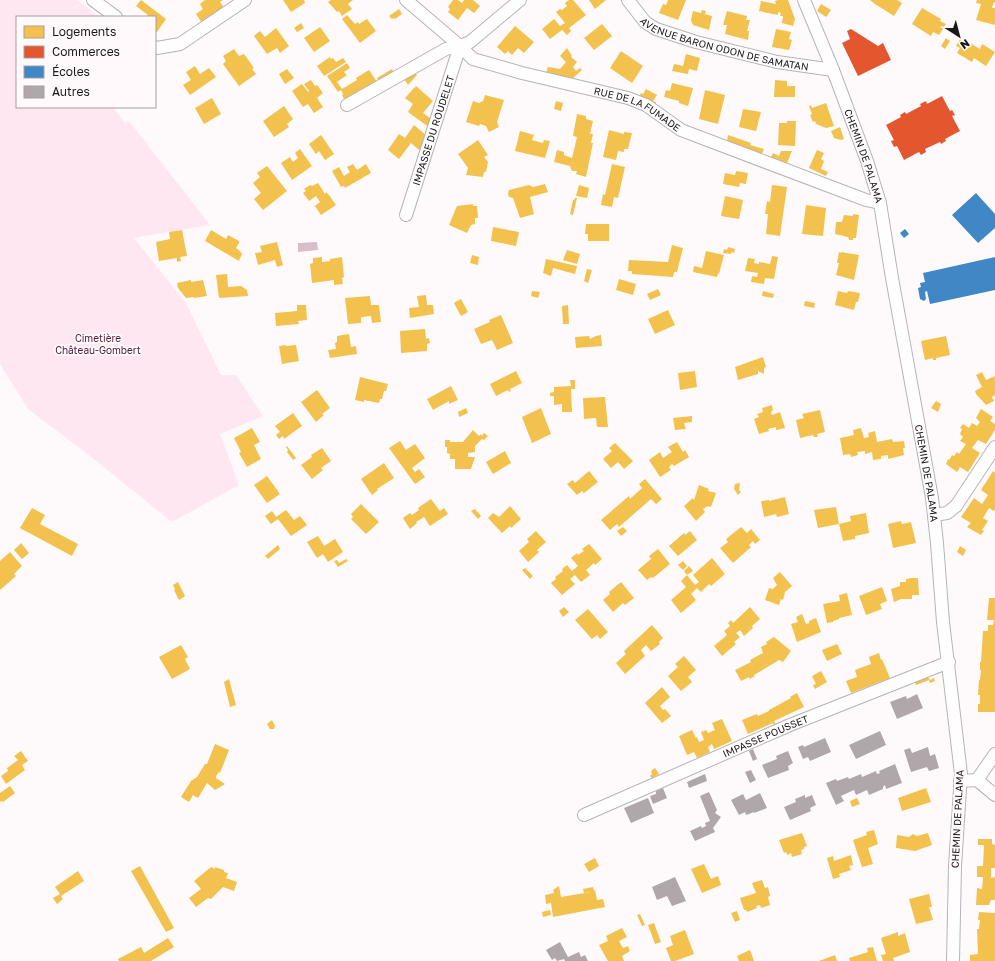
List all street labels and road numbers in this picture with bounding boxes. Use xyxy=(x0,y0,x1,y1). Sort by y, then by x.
street label: AVENUE BARON ODON DE SAMATAN xyxy=(638,15,809,72)
street label: IMPASSE DU ROUDELET xyxy=(410,74,456,187)
street label: RUE DE LA FUMADE xyxy=(593,84,683,134)
street label: CHEMIN DE PALAMA xyxy=(842,107,886,204)
street label: CHEMIN DE PALAMA xyxy=(913,423,941,523)
street label: IMPASSE POUSSET xyxy=(721,712,810,760)
street label: CHEMIN DE PALAMA xyxy=(948,769,966,868)

